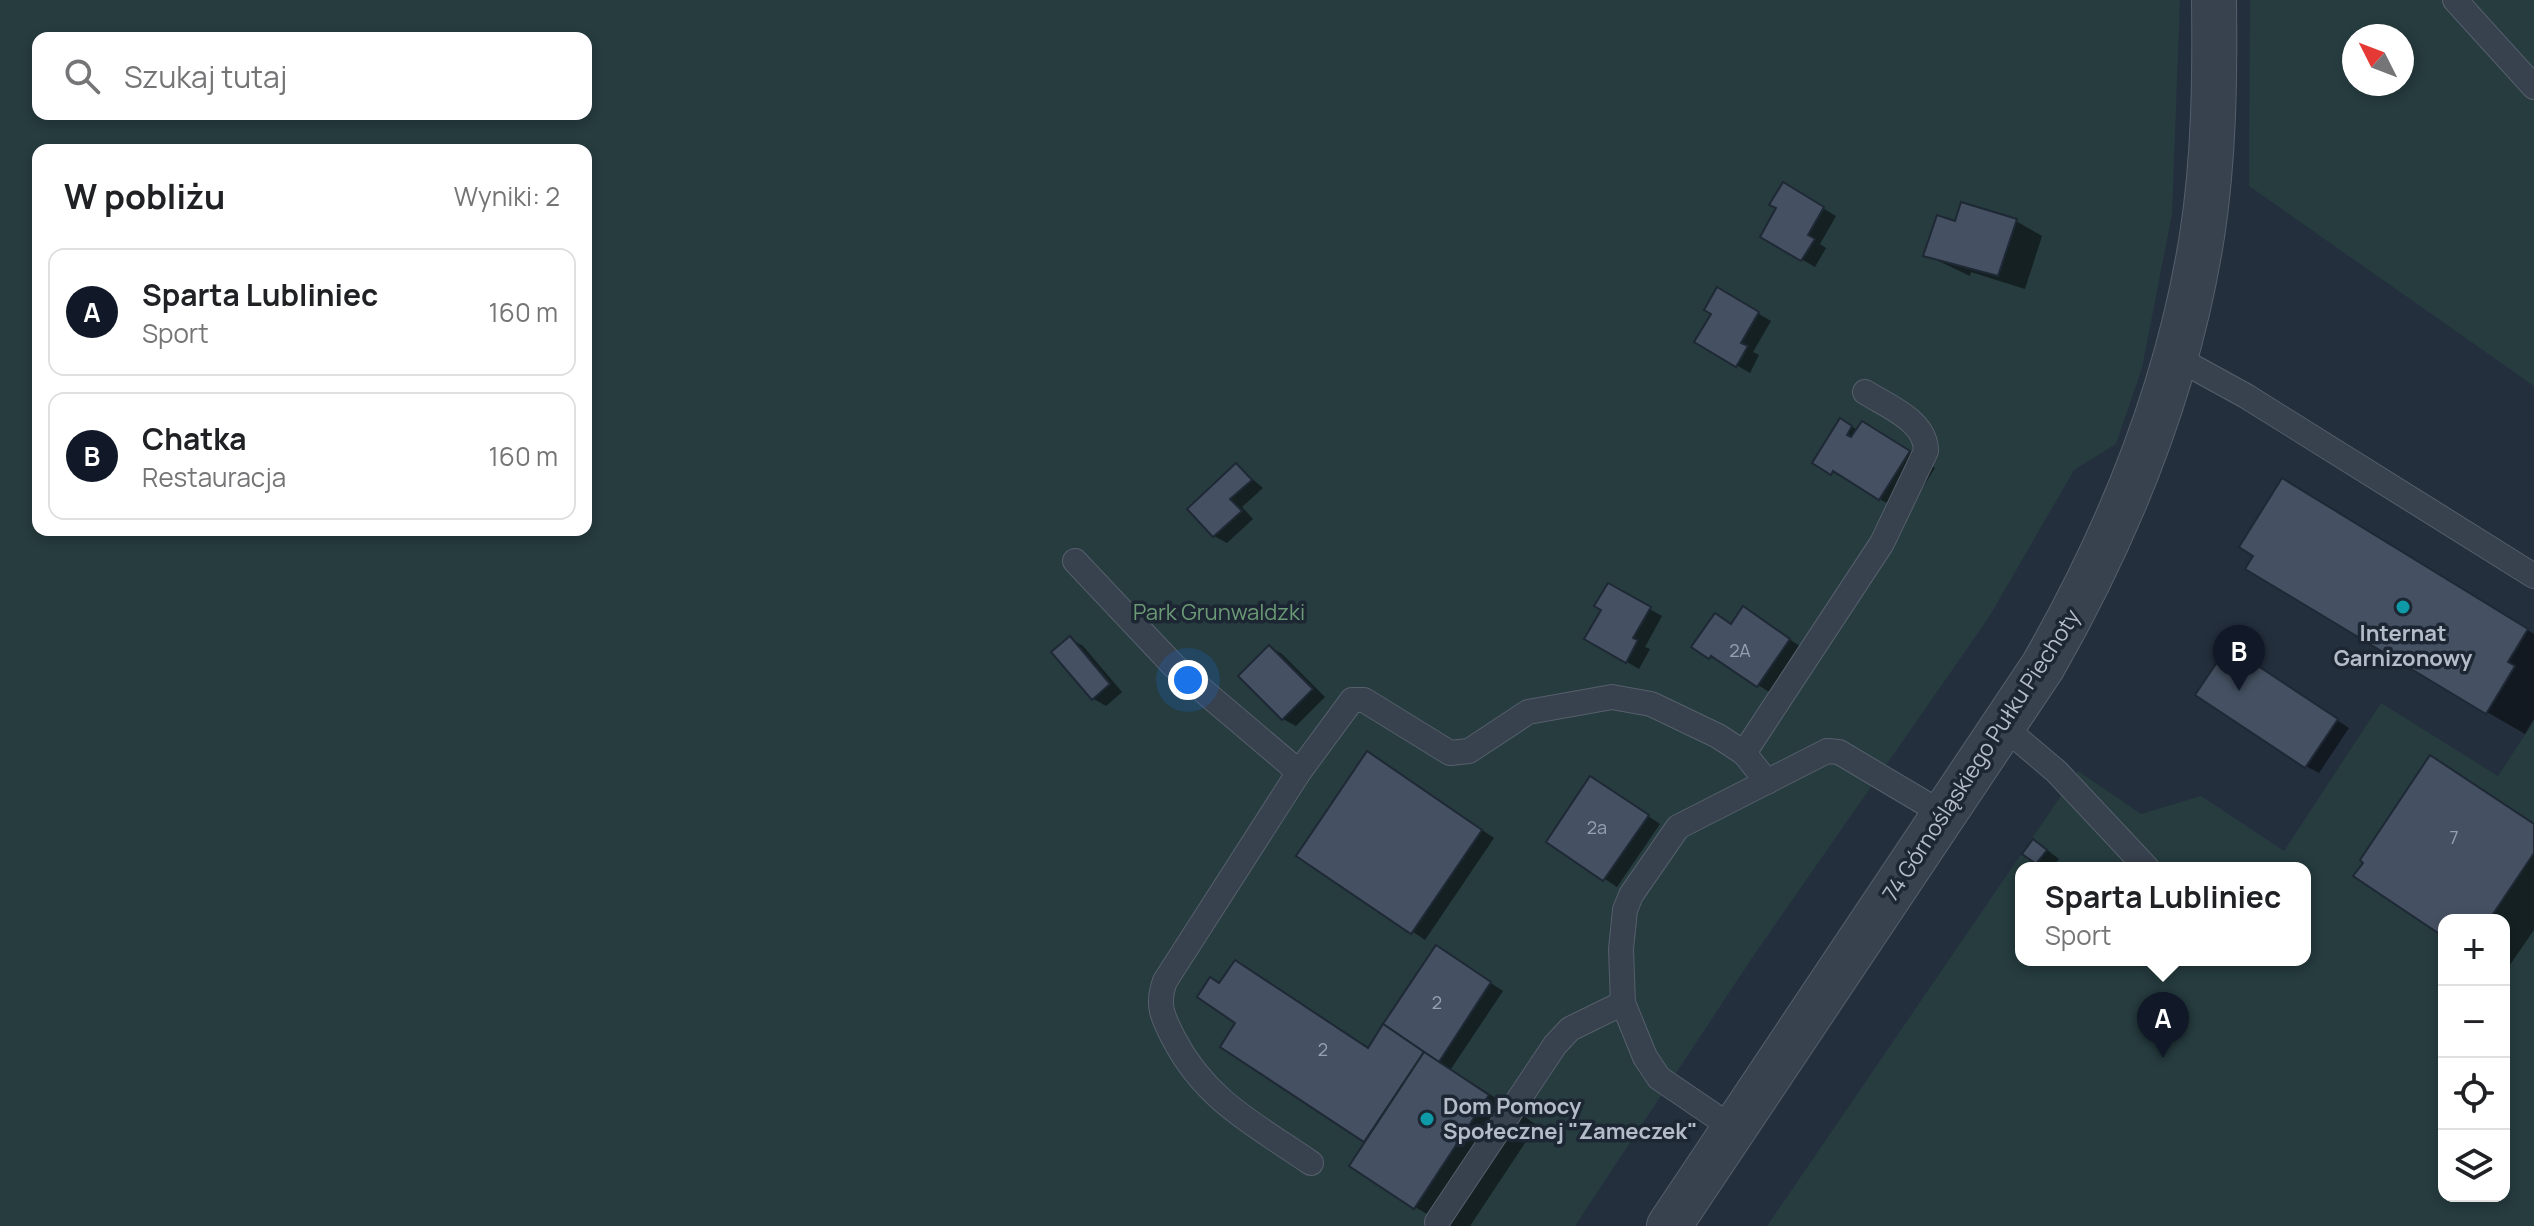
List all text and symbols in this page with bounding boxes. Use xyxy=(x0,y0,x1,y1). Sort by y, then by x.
north arrow xyxy=(2342,24,2414,96)
search box xyxy=(32,32,592,120)
icon: search xyxy=(60,54,104,98)
text: Szukaj tutaj xyxy=(124,56,287,97)
text: W pobliżu xyxy=(64,173,225,219)
text: Wyniki: 2 xyxy=(454,178,560,214)
text: Sparta Lubliniec xyxy=(142,274,378,315)
text: A xyxy=(83,294,101,330)
text: 160 m xyxy=(489,294,558,330)
text: Sport xyxy=(142,315,209,351)
text: Chatka xyxy=(142,418,247,459)
text: B xyxy=(84,438,100,474)
text: 160 m xyxy=(489,438,558,474)
text: Restauracja xyxy=(142,459,286,495)
park label: Park Grunwaldzki xyxy=(1133,597,1305,627)
marker: Internat Garnizonowy xyxy=(2394,598,2412,616)
street label: 74 Górnośląskiego Pułku Piechoty xyxy=(1875,603,2087,907)
place label: Internat Garnizonowy xyxy=(2334,618,2473,673)
pin: B xyxy=(2213,625,2265,691)
house number: 2A xyxy=(1729,638,1751,662)
your location xyxy=(1168,660,1208,700)
house number: 2a xyxy=(1587,815,1607,839)
house number: 7 xyxy=(2449,825,2459,849)
popup xyxy=(2015,862,2311,966)
text: Sparta Lubliniec xyxy=(2045,876,2281,917)
map controls xyxy=(2438,914,2510,1202)
button: + xyxy=(2438,914,2510,986)
text: Sport xyxy=(2045,917,2111,953)
button: − xyxy=(2438,986,2510,1058)
house number: 2 xyxy=(1432,990,1442,1014)
pin: A xyxy=(2137,992,2189,1058)
house number: 2 xyxy=(1318,1037,1328,1061)
button: locate xyxy=(2438,1058,2510,1130)
place label: Dom Pomocy Społecznej "Zameczek" xyxy=(1443,1091,1697,1146)
marker: Dom Pomocy Społecznej "Zameczek" xyxy=(1418,1110,1436,1128)
button: layers xyxy=(2438,1130,2510,1202)

